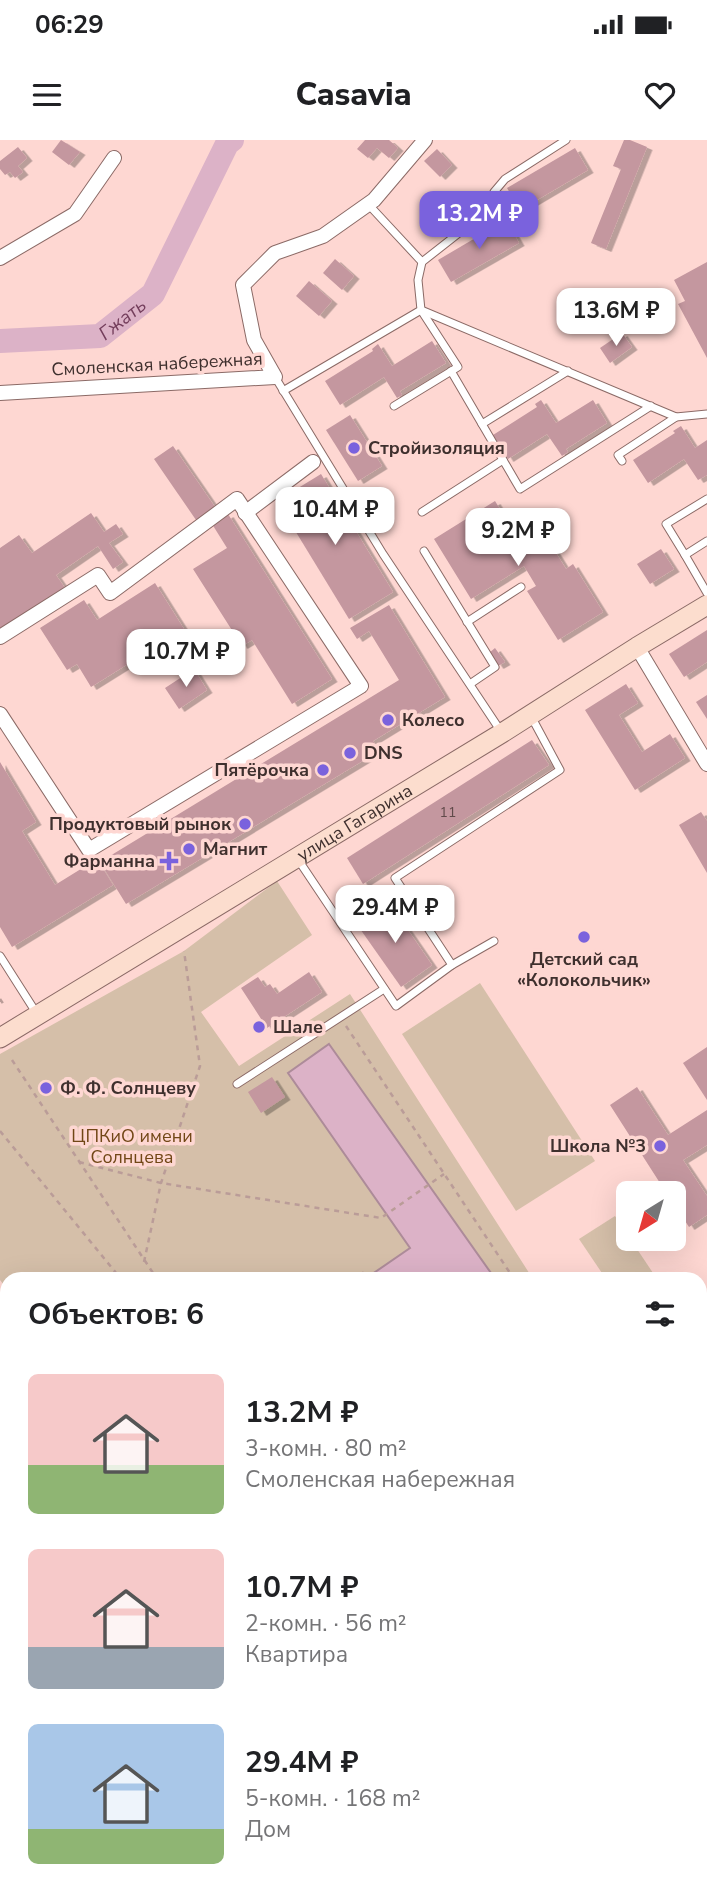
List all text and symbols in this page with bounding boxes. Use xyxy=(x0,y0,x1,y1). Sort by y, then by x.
text: 06:29 xyxy=(35,7,104,42)
text: Casavia xyxy=(296,73,411,116)
icon: menu xyxy=(28,76,66,114)
icon: heart xyxy=(641,76,679,114)
pin: 13.2M ₽ xyxy=(414,192,544,251)
text: 13.2M ₽ xyxy=(435,198,523,229)
pin: 13.6M ₽ xyxy=(551,288,681,348)
water label: Гжать xyxy=(93,292,152,346)
text: 13.6M ₽ xyxy=(572,295,660,326)
street label: Смоленская набережная xyxy=(51,346,263,382)
place label: Стройизоляция xyxy=(368,436,505,460)
marker: Стройизоляция xyxy=(346,440,362,456)
pin: 10.4M ₽ xyxy=(270,488,400,547)
text: 10.4M ₽ xyxy=(291,494,379,525)
pin: 9.2M ₽ xyxy=(461,508,575,568)
text: 9.2M ₽ xyxy=(481,515,555,546)
pin: 10.7M ₽ xyxy=(121,630,251,689)
text: 10.7M ₽ xyxy=(142,636,230,667)
place label: Колесо xyxy=(402,708,465,732)
marker: Колесо xyxy=(380,712,396,728)
place label: DNS xyxy=(364,741,403,765)
marker: DNS xyxy=(342,745,358,761)
place label: Пятёрочка xyxy=(215,758,309,782)
marker: Пятёрочка xyxy=(315,762,331,778)
street label: улица Гагарина xyxy=(292,778,417,867)
house number: 11 xyxy=(440,803,456,822)
place label: Продуктовый рынок xyxy=(49,812,232,836)
marker: Продуктовый рынок xyxy=(237,816,253,832)
place label: Магнит xyxy=(203,837,268,861)
marker: Магнит xyxy=(181,841,197,857)
place label: Фарманна xyxy=(64,849,155,873)
marker: Фарманна xyxy=(161,853,177,869)
pin: 29.4M ₽ xyxy=(330,886,460,945)
text: 29.4M ₽ xyxy=(351,892,439,923)
marker: Детский сад «Колокольчик» xyxy=(576,929,592,945)
place label: Детский сад «Колокольчик» xyxy=(517,947,651,992)
place label: Шале xyxy=(273,1015,323,1039)
marker: Шале xyxy=(251,1019,267,1035)
place label: Ф. Ф. Солнцеву xyxy=(60,1076,196,1100)
marker: Ф. Ф. Солнцеву xyxy=(38,1080,54,1096)
park label: ЦПКиО имени Солнцева xyxy=(71,1124,193,1169)
place label: Школа №3 xyxy=(550,1134,646,1158)
marker: Школа №3 xyxy=(652,1138,668,1154)
north arrow xyxy=(616,1181,686,1251)
map controls xyxy=(616,1181,686,1251)
text: Объектов: 6 xyxy=(28,1294,204,1335)
icon: filters xyxy=(641,1295,679,1333)
text: 13.2M ₽ xyxy=(245,1392,359,1433)
icon: home xyxy=(84,1402,168,1486)
text: 3-комн. · 80 m² xyxy=(245,1433,407,1464)
text: Смоленская набережная xyxy=(245,1464,515,1495)
text: 10.7M ₽ xyxy=(245,1567,359,1608)
icon: home xyxy=(84,1577,168,1661)
text: 2-комн. · 56 m² xyxy=(245,1608,407,1639)
text: Квартира xyxy=(245,1639,348,1670)
text: 29.4M ₽ xyxy=(245,1742,359,1783)
icon: home xyxy=(84,1752,168,1836)
text: 5-комн. · 168 m² xyxy=(245,1783,420,1814)
text: Дом xyxy=(245,1814,291,1845)

